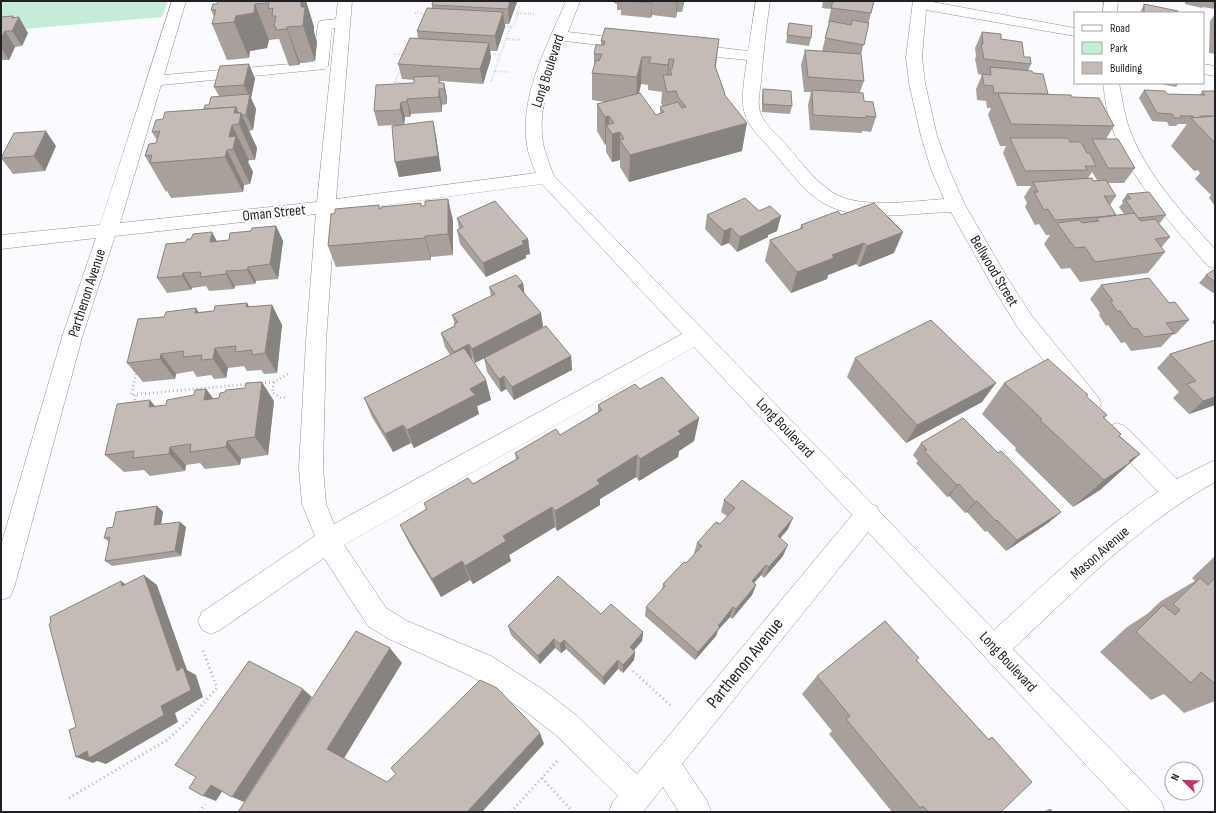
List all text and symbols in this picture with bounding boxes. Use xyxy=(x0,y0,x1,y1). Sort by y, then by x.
legend xyxy=(1074,12,1204,84)
text: Road xyxy=(1110,21,1130,36)
street label: Long Boulevard xyxy=(527,32,569,110)
text: Park xyxy=(1110,41,1128,56)
text: Building xyxy=(1110,61,1142,76)
street label: Oman Street xyxy=(242,200,307,226)
street label: Bellwood Street xyxy=(965,232,1023,310)
street label: Parthenon Avenue xyxy=(64,247,110,339)
street label: Long Boulevard xyxy=(752,394,818,462)
street label: Mason Avenue xyxy=(1067,522,1133,584)
street label: Parthenon Avenue xyxy=(702,614,788,712)
street label: Long Boulevard xyxy=(975,628,1041,696)
north arrow xyxy=(1164,761,1204,801)
text: N xyxy=(1168,772,1182,783)

